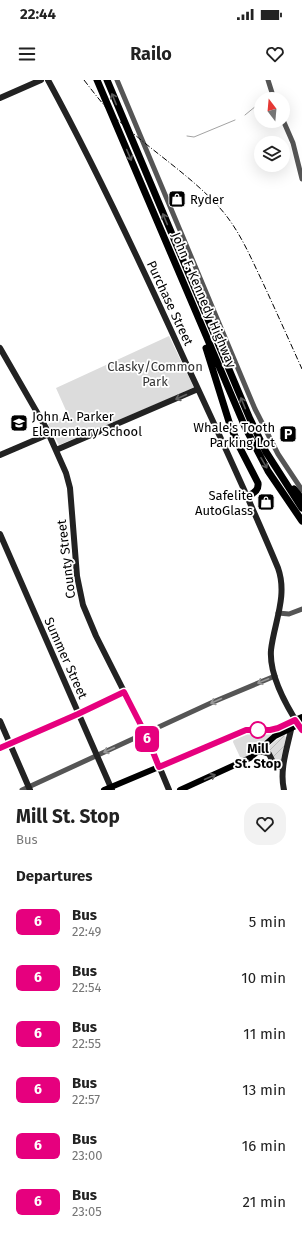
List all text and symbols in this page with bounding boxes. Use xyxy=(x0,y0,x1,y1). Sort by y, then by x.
text: 22:44 xyxy=(20,5,56,23)
icon: menu xyxy=(16,43,38,65)
text: Railo xyxy=(130,43,172,65)
icon: heart xyxy=(264,43,286,65)
north arrow xyxy=(254,92,290,128)
map controls xyxy=(254,92,290,172)
one-way arrow xyxy=(110,93,118,105)
button: layers xyxy=(254,136,290,172)
one-way arrow xyxy=(126,148,133,160)
shop icon: Ryder xyxy=(167,189,187,209)
place label: Ryder xyxy=(190,192,224,207)
one-way arrow xyxy=(161,213,168,225)
street label: John F. Kennedy Highway xyxy=(169,230,240,371)
street label: Purchase Street xyxy=(144,258,196,348)
park label: Clasky/Common Park xyxy=(107,359,203,389)
one-way arrow xyxy=(175,394,187,401)
one-way arrow xyxy=(238,397,246,409)
place label: John A. Parker Elementary School xyxy=(32,409,142,439)
school or university icon: John A. Parker Elementary School xyxy=(9,413,29,433)
place label: Whale's Tooth Parking Lot xyxy=(193,420,275,450)
parking icon: Whale's Tooth Parking Lot xyxy=(278,424,298,444)
one-way arrow xyxy=(260,457,268,469)
place label: Safelite AutoGlass xyxy=(195,488,253,518)
shop icon: Safelite AutoGlass xyxy=(256,492,276,512)
street label: County Street xyxy=(54,518,78,599)
street label: Summer Street xyxy=(41,615,91,701)
one-way arrow xyxy=(257,677,269,685)
one-way arrow xyxy=(210,698,222,705)
marker: Mill St. Stop xyxy=(249,721,267,739)
line badge: 6 xyxy=(134,726,160,752)
text: 6 xyxy=(143,730,151,747)
place label: Mill St. Stop xyxy=(235,741,281,771)
one-way arrow xyxy=(104,747,116,754)
one-way arrow xyxy=(204,772,216,780)
button: heart xyxy=(244,803,286,845)
text: Mill St. Stop xyxy=(16,805,120,828)
text: Bus xyxy=(16,832,38,847)
text: Departures xyxy=(16,867,93,885)
text: Bus xyxy=(72,906,97,924)
text: 6 xyxy=(34,913,42,930)
text: 5 min xyxy=(249,913,286,931)
text: 22:49 xyxy=(72,924,101,939)
text: Bus xyxy=(72,962,97,980)
text: 6 xyxy=(34,969,42,986)
text: 10 min xyxy=(241,969,286,987)
text: 22:54 xyxy=(72,980,101,995)
text: Bus xyxy=(72,1018,97,1036)
text: 6 xyxy=(34,1025,42,1042)
text: 11 min xyxy=(243,1025,286,1043)
text: 22:55 xyxy=(72,1036,101,1051)
text: Bus xyxy=(72,1074,97,1092)
text: 6 xyxy=(34,1081,42,1098)
text: 13 min xyxy=(242,1081,286,1099)
text: 22:57 xyxy=(72,1092,100,1107)
text: Bus xyxy=(72,1130,97,1148)
text: 6 xyxy=(34,1137,42,1154)
text: 16 min xyxy=(242,1137,286,1155)
text: 23:00 xyxy=(72,1148,103,1163)
text: Bus xyxy=(72,1186,97,1204)
text: 6 xyxy=(34,1193,42,1210)
text: 21 min xyxy=(243,1193,286,1211)
text: 23:05 xyxy=(72,1204,102,1219)

